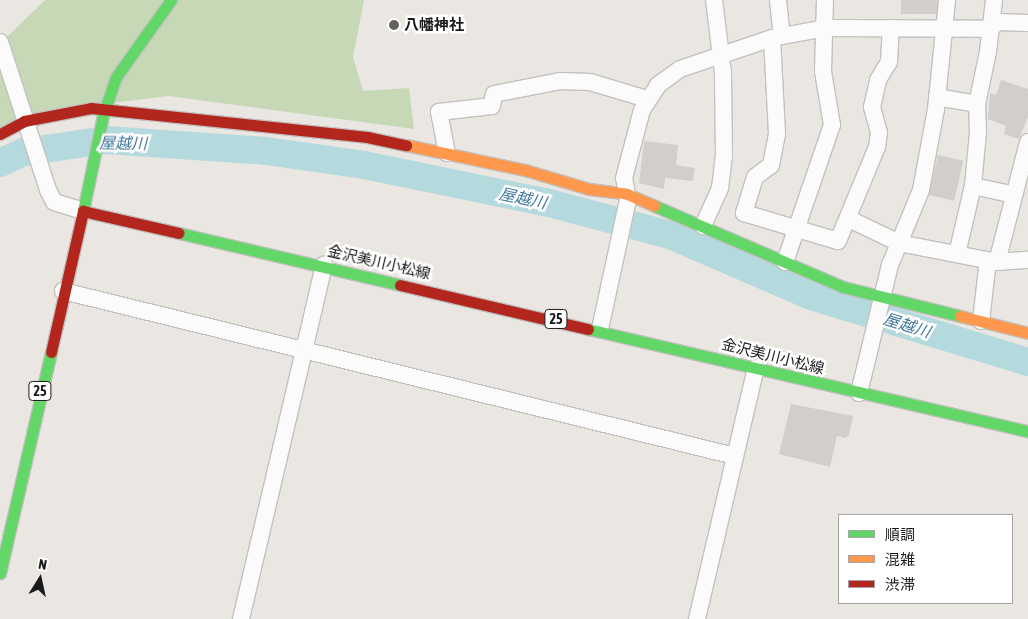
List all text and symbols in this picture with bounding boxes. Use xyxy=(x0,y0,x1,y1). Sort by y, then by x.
place label: 八幡神社 xyxy=(404,16,464,34)
marker: 八幡神社 xyxy=(388,19,400,31)
water label: 屋越川 xyxy=(99,133,147,153)
water label: 屋越川 xyxy=(498,184,548,212)
street label: 金沢美川小松線 xyxy=(326,241,432,283)
road number: 25 xyxy=(544,308,568,330)
water label: 屋越川 xyxy=(881,309,933,341)
street label: 金沢美川小松線 xyxy=(720,335,826,377)
road number: 25 xyxy=(28,380,52,402)
legend xyxy=(838,514,1013,604)
text: 順調 xyxy=(885,526,915,543)
text: 混雑 xyxy=(885,551,915,568)
north arrow xyxy=(15,554,65,604)
text: N xyxy=(37,556,48,573)
text: 渋滞 xyxy=(885,576,915,593)

